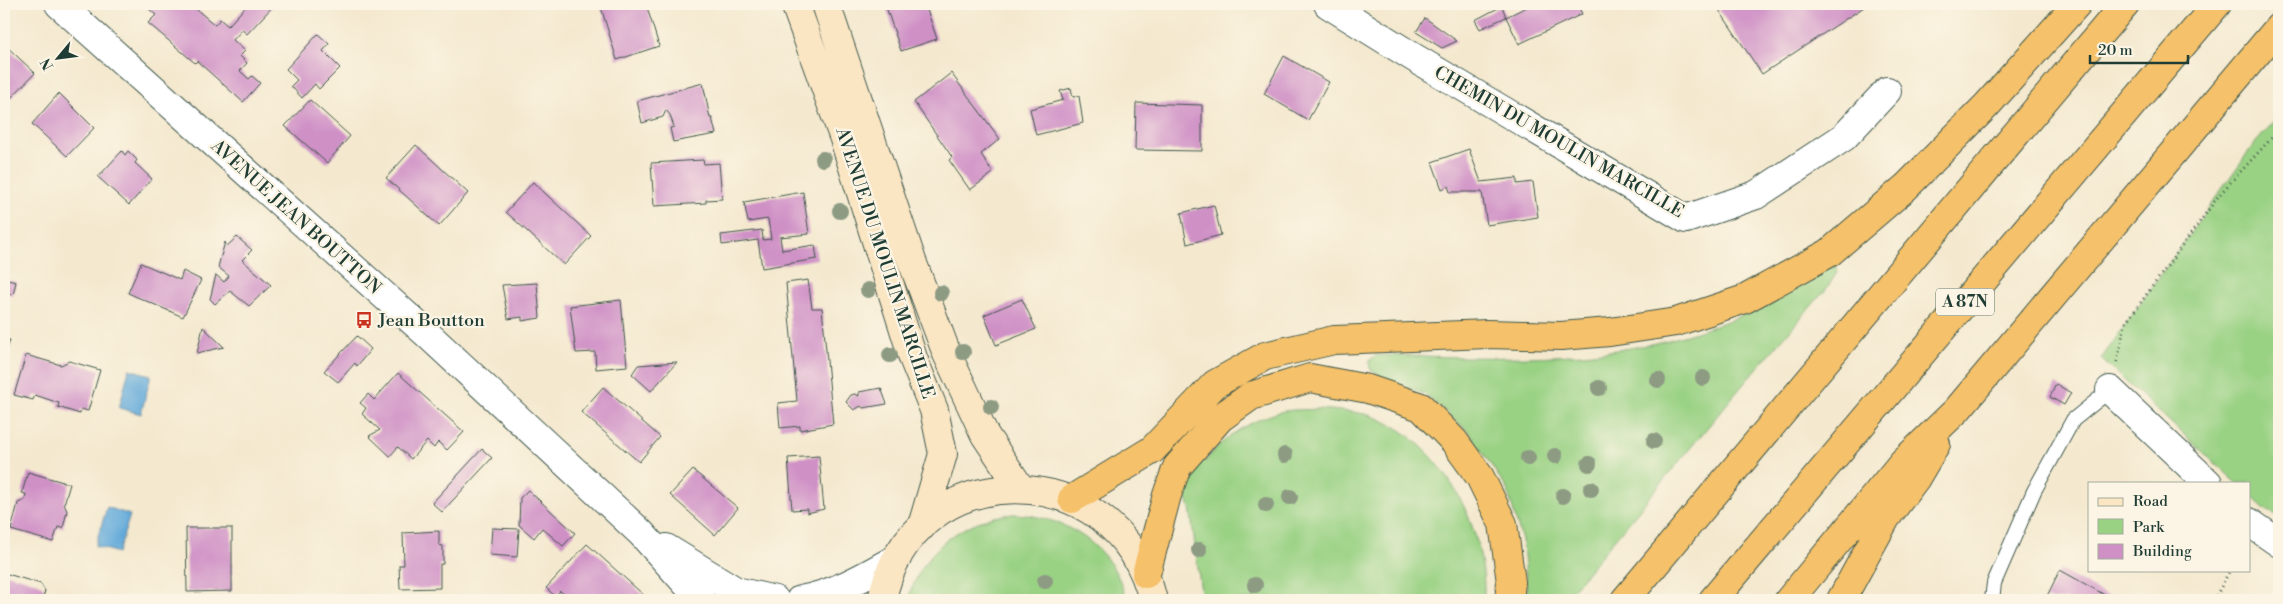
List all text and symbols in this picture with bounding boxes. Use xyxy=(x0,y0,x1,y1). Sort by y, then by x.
north arrow xyxy=(32,32,82,82)
scale bar xyxy=(2090,32,2188,64)
text: 20 m xyxy=(2098,41,2133,60)
text: N xyxy=(37,55,58,73)
street label: CHEMIN DU MOULIN MARCILLE xyxy=(1430,61,1688,223)
street label: AVENUE DU MOULIN MARCILLE xyxy=(830,123,940,402)
street label: AVENUE JEAN BOUTTON xyxy=(205,134,386,300)
road number: A 87N xyxy=(1936,288,1994,316)
place label: Jean Boutton xyxy=(377,309,485,332)
bus stop icon: Jean Boutton xyxy=(354,310,374,330)
legend xyxy=(2088,482,2250,572)
text: Road xyxy=(2133,492,2168,511)
text: Park xyxy=(2133,518,2165,537)
text: Building xyxy=(2132,542,2192,561)

